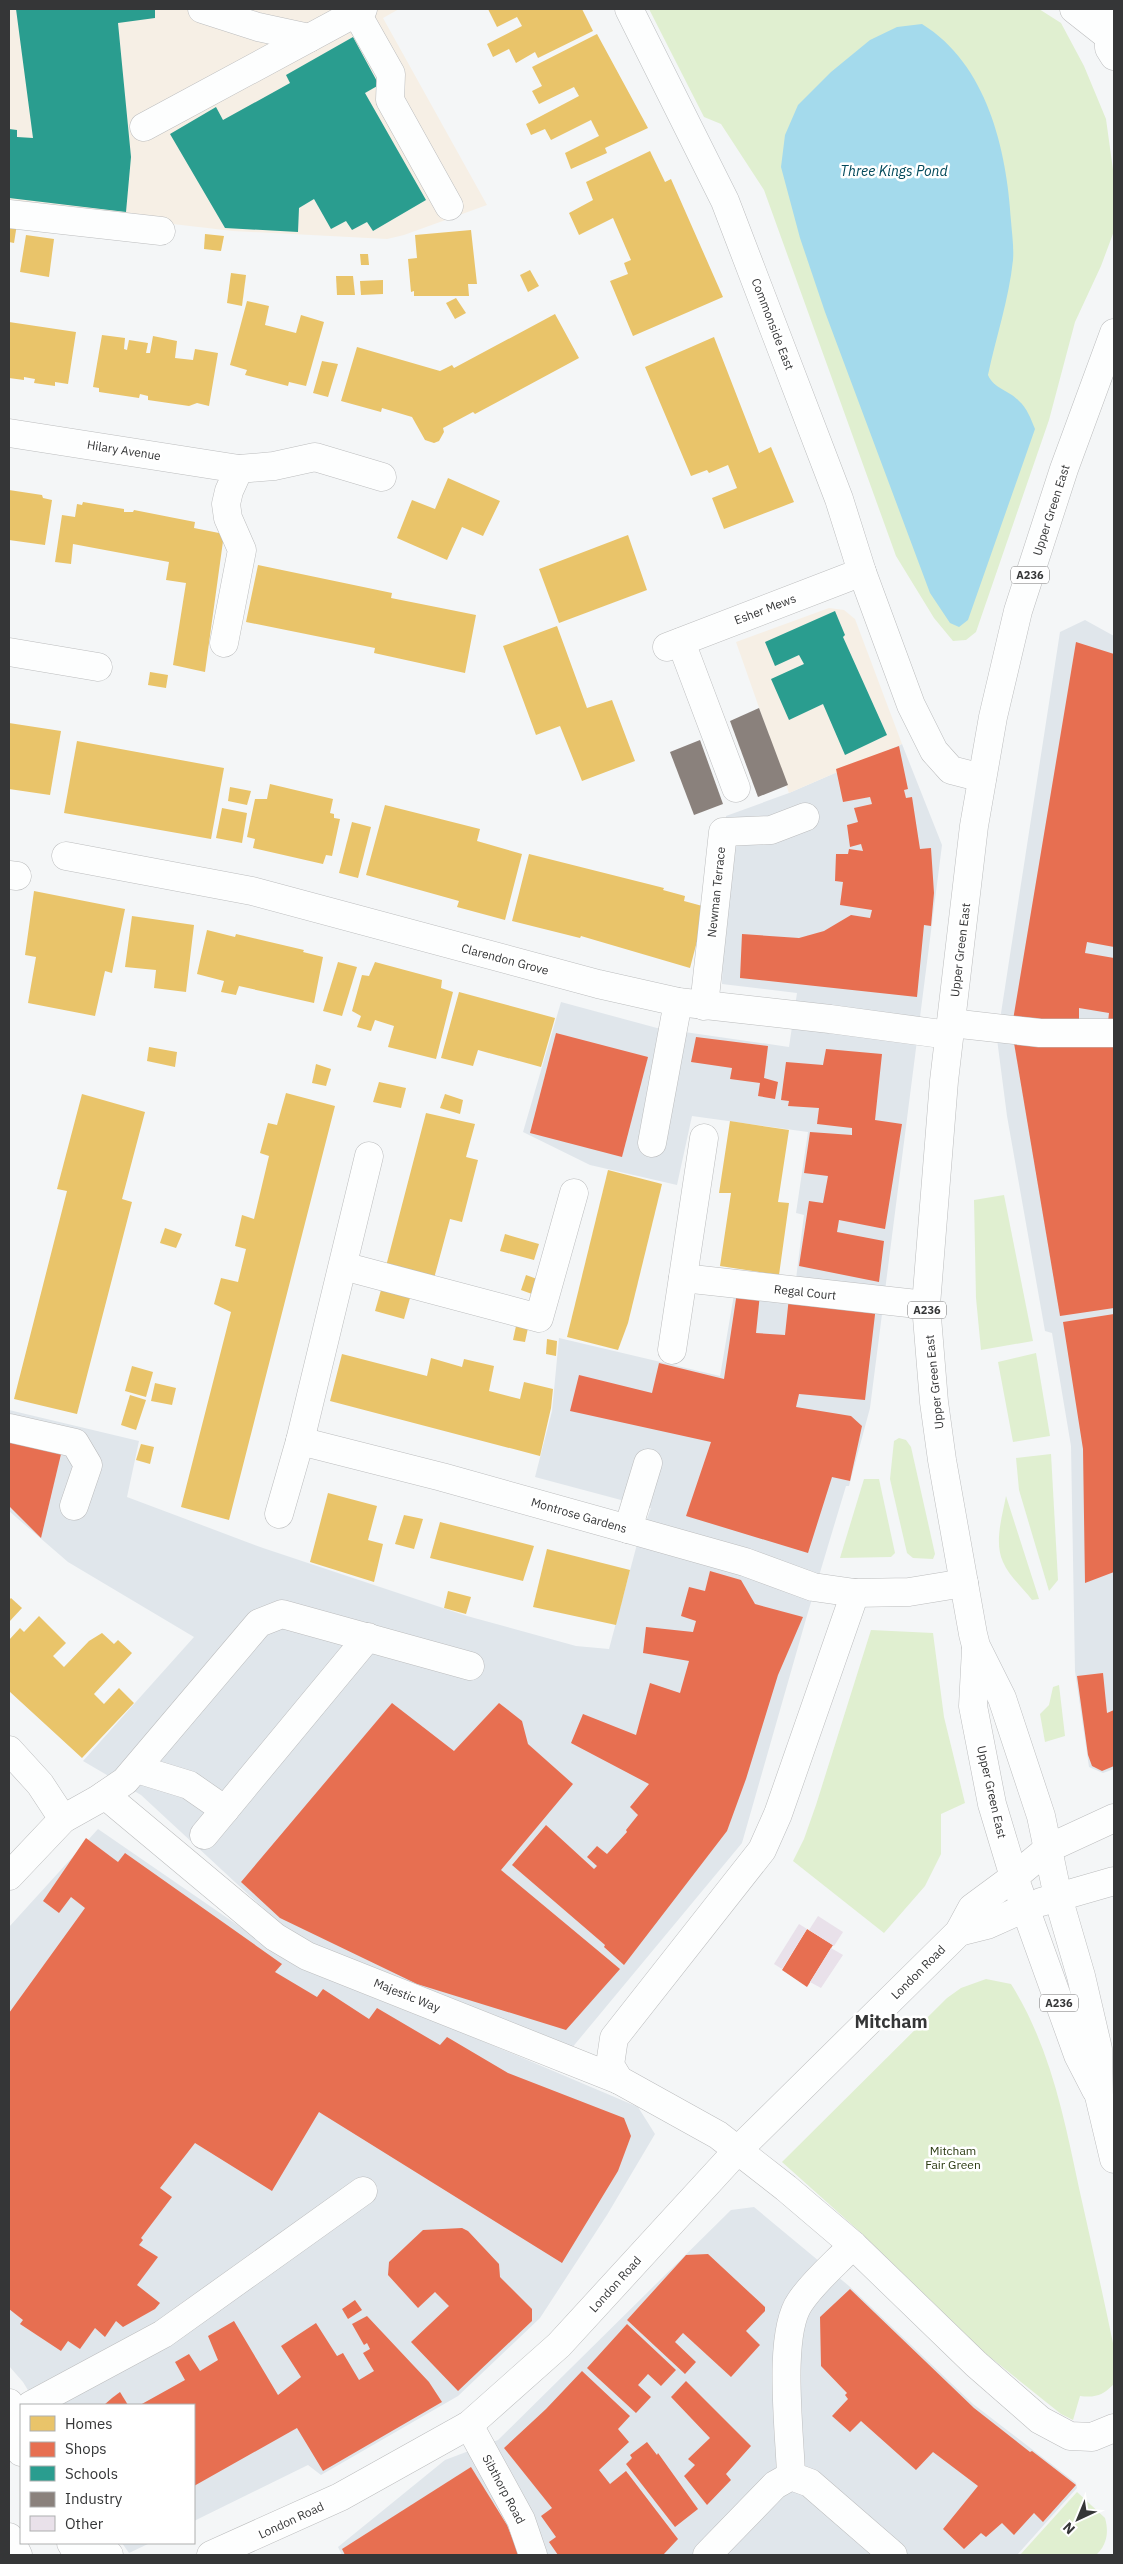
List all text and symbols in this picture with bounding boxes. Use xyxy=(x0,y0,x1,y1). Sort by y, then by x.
water label: Three Kings Pond xyxy=(840,162,949,180)
street label: Commonside East xyxy=(749,276,797,372)
street label: Hilary Avenue xyxy=(86,437,162,463)
street label: Upper Green East xyxy=(1029,463,1073,557)
road number: A236 xyxy=(1011,566,1049,584)
street label: Esher Mews xyxy=(732,590,798,628)
street label: Newman Terrace xyxy=(704,845,728,938)
street label: Upper Green East xyxy=(947,902,973,998)
street label: Clarendon Grove xyxy=(460,940,551,978)
street label: Regal Court xyxy=(773,1281,837,1303)
road number: A236 xyxy=(908,1302,946,1318)
street label: Upper Green East xyxy=(922,1334,946,1430)
street label: Montrose Gardens xyxy=(529,1494,629,1536)
street label: Upper Green East xyxy=(974,1744,1010,1840)
street label: London Road xyxy=(888,1942,948,2002)
street label: Majestic Way xyxy=(372,1975,442,2015)
road number: A236 xyxy=(1040,1995,1078,2012)
district label: Mitcham xyxy=(854,2010,928,2033)
park label: Mitcham Fair Green xyxy=(925,2143,981,2172)
street label: London Road xyxy=(586,2253,644,2315)
legend xyxy=(20,2404,195,2544)
text: Homes xyxy=(65,2414,113,2433)
text: Shops xyxy=(65,2439,107,2458)
street label: Sibthorp Road xyxy=(479,2452,529,2526)
text: Schools xyxy=(65,2464,118,2483)
text: Industry xyxy=(65,2489,123,2508)
north arrow xyxy=(1053,2494,1103,2544)
street label: London Road xyxy=(256,2498,326,2542)
text: Other xyxy=(65,2514,104,2533)
text: N xyxy=(1059,2518,1079,2538)

